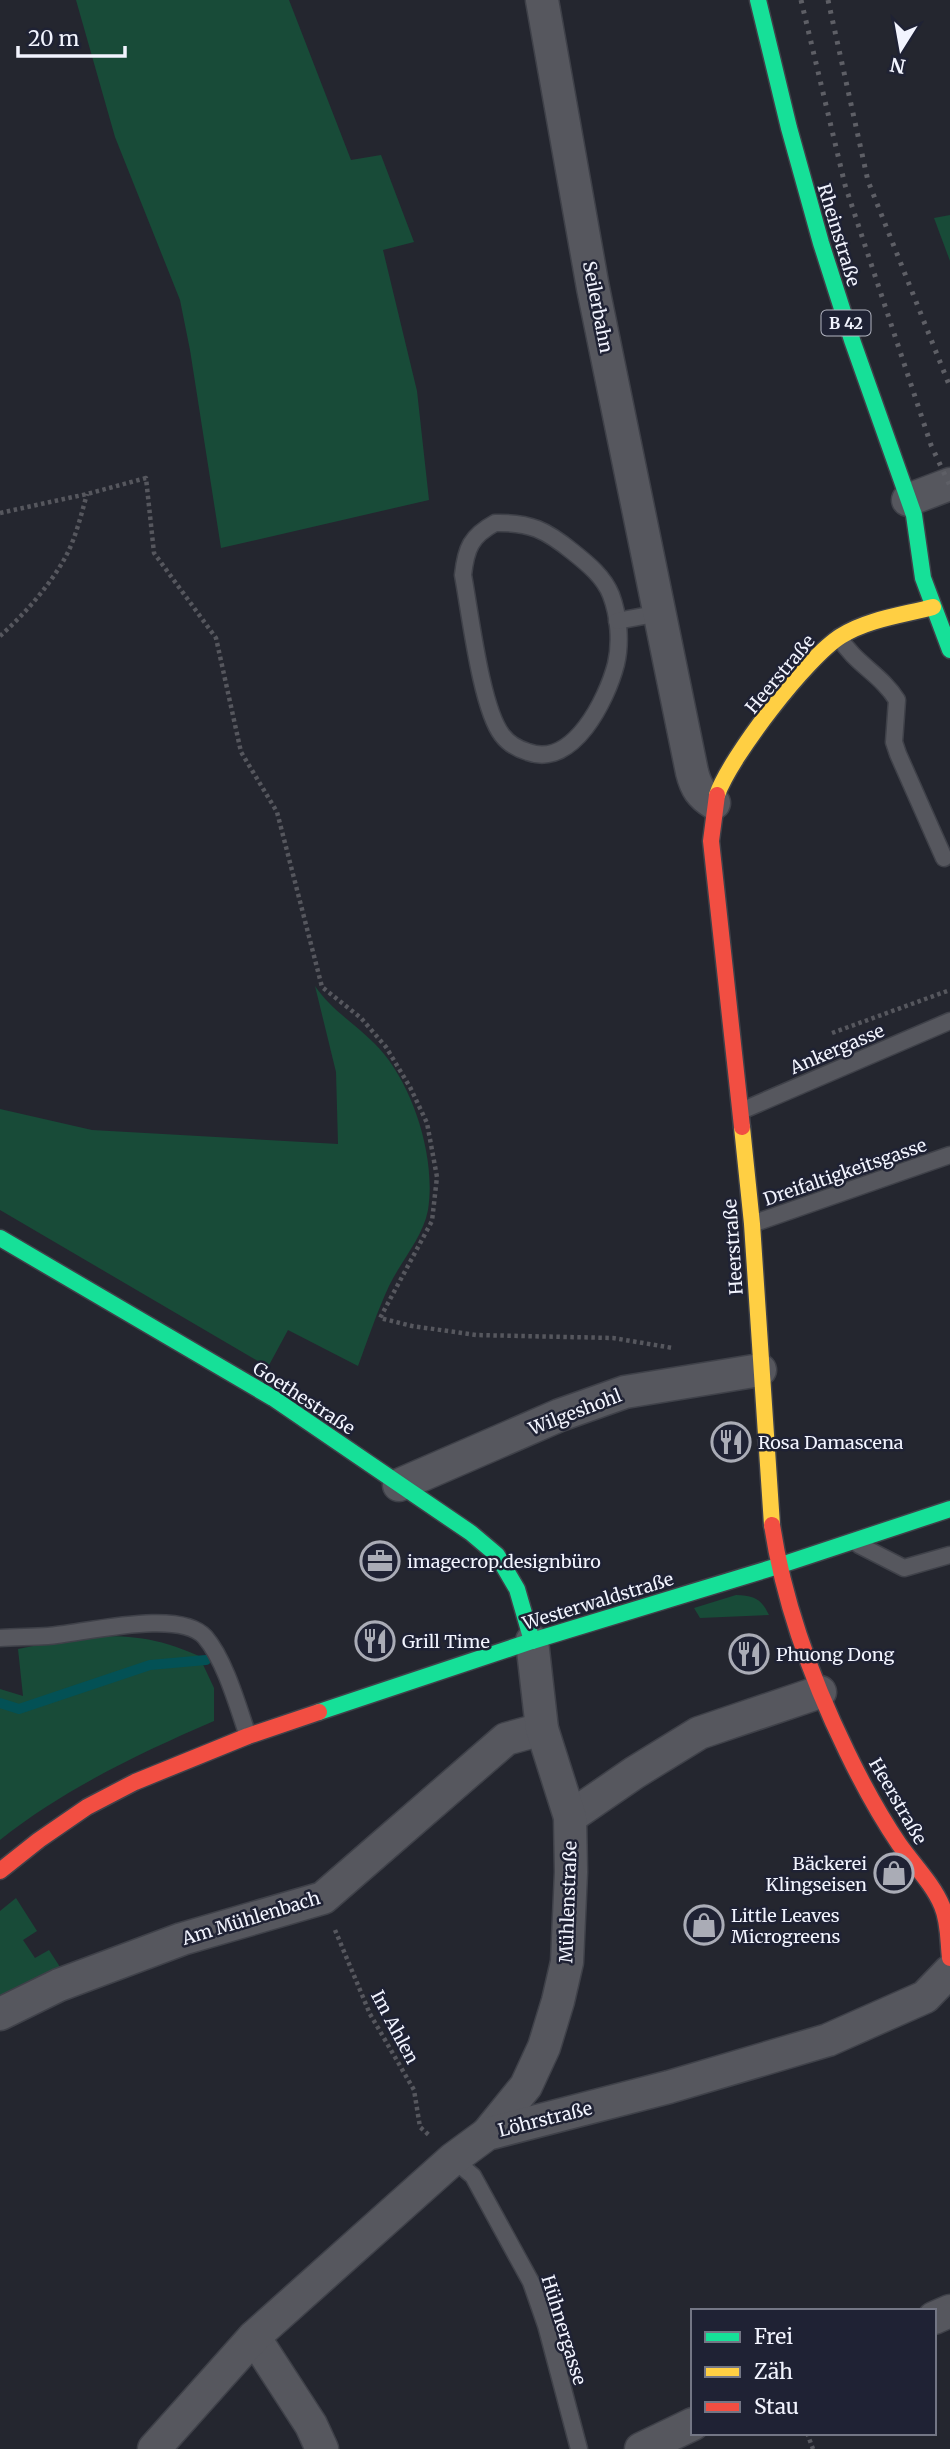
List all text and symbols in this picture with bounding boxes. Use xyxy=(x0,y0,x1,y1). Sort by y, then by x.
scale bar xyxy=(18,14,124,58)
north arrow xyxy=(866,14,936,84)
text: 20 m xyxy=(28,25,80,52)
text: N xyxy=(888,52,907,79)
street label: Rheinstraße xyxy=(812,181,866,289)
street label: Seilerbahn xyxy=(578,259,618,355)
road number: B 42 xyxy=(822,310,870,336)
street label: Heerstraße xyxy=(740,630,820,718)
street label: Ankergasse xyxy=(785,1019,888,1080)
street label: Dreifaltigkeitsgasse xyxy=(760,1133,930,1211)
street label: Heerstraße xyxy=(718,1198,748,1296)
street label: Goethestraße xyxy=(249,1356,359,1440)
street label: Wilgeshohl xyxy=(524,1384,625,1441)
restaurant icon: Rosa Damascena xyxy=(710,1421,752,1463)
place label: Rosa Damascena xyxy=(758,1431,904,1454)
office icon: imagecrop.designbüro xyxy=(359,1540,401,1582)
place label: imagecrop.designbüro xyxy=(407,1550,601,1573)
street label: Westerwaldstraße xyxy=(519,1567,676,1635)
restaurant icon: Grill Time xyxy=(354,1620,396,1662)
place label: Grill Time xyxy=(402,1630,490,1653)
restaurant icon: Phuong Dong xyxy=(728,1633,770,1675)
place label: Phuong Dong xyxy=(776,1643,894,1666)
street label: Heerstraße xyxy=(864,1754,932,1848)
street label: Mühlenstraße xyxy=(554,1841,582,1963)
place label: Bäckerei Klingseisen xyxy=(766,1852,867,1896)
shop icon: Bäckerei Klingseisen xyxy=(873,1852,915,1894)
street label: Am Mühlenbach xyxy=(178,1886,323,1950)
shop icon: Little Leaves Microgreens xyxy=(683,1904,725,1946)
place label: Little Leaves Microgreens xyxy=(731,1904,841,1948)
street label: Im Ahlen xyxy=(366,1986,424,2068)
street label: Löhrstraße xyxy=(496,2096,594,2142)
street label: Hühnergasse xyxy=(536,2272,592,2388)
legend xyxy=(691,2309,936,2435)
text: Frei xyxy=(754,2323,793,2350)
text: Zäh xyxy=(754,2358,793,2385)
text: Stau xyxy=(754,2393,799,2420)

